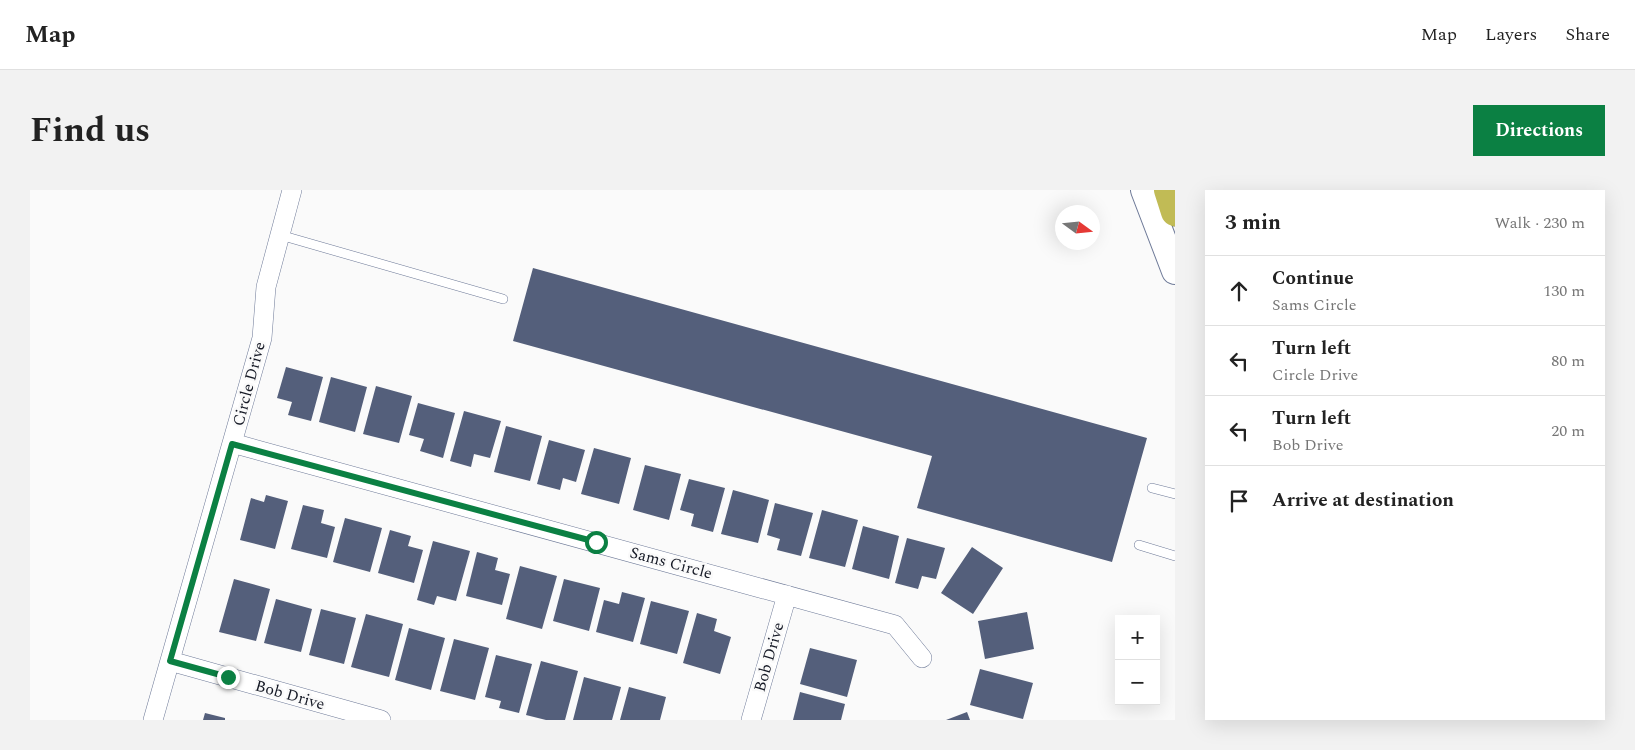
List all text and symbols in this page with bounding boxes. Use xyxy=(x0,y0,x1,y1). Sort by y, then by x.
text: Map xyxy=(25,17,75,53)
text: Map xyxy=(1421,21,1457,48)
text: Layers xyxy=(1485,21,1537,48)
text: Share xyxy=(1565,21,1610,48)
text: Find us xyxy=(30,104,150,157)
button: Directions xyxy=(1473,105,1605,156)
north arrow xyxy=(1055,205,1100,250)
text: 3 min xyxy=(1225,207,1281,239)
text: Walk · 230 m xyxy=(1494,211,1585,235)
text: Continue xyxy=(1272,264,1354,293)
icon: ahead xyxy=(1225,277,1253,305)
text: 130 m xyxy=(1543,279,1585,303)
text: Sams Circle xyxy=(1272,293,1356,317)
text: Turn left xyxy=(1272,334,1351,363)
street label: Circle Drive xyxy=(226,339,272,429)
icon: left xyxy=(1225,347,1253,375)
text: 80 m xyxy=(1551,349,1585,373)
text: Circle Drive xyxy=(1272,363,1358,387)
text: Turn left xyxy=(1272,404,1351,433)
icon: left xyxy=(1225,417,1253,445)
text: 20 m xyxy=(1551,419,1585,443)
text: Bob Drive xyxy=(1272,433,1343,457)
text: Arrive at destination xyxy=(1272,486,1454,515)
icon: arrive xyxy=(1225,487,1253,515)
route start xyxy=(585,531,608,554)
street label: Sams Circle xyxy=(627,540,715,586)
map controls xyxy=(1115,615,1160,705)
button: + xyxy=(1115,615,1160,660)
street label: Bob Drive xyxy=(748,619,790,695)
button: − xyxy=(1115,660,1160,705)
route end xyxy=(217,666,240,689)
street label: Bob Drive xyxy=(252,674,328,716)

